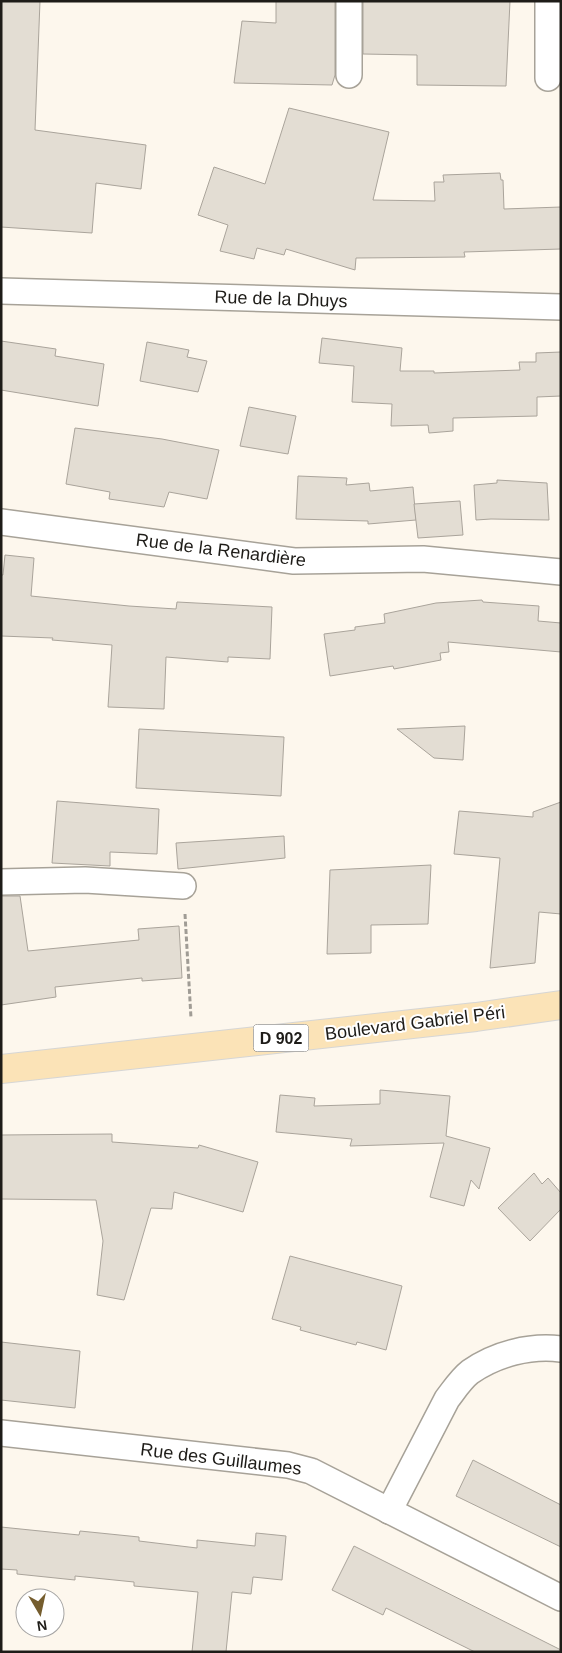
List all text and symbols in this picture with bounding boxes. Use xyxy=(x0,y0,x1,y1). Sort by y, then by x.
street label: Rue de la Dhuys xyxy=(214,287,348,311)
street label: Rue de la Renardière xyxy=(135,530,307,570)
street label: Boulevard Gabriel Péri xyxy=(324,1002,506,1044)
road number: D 902 xyxy=(254,1024,308,1052)
street label: Rue des Guillaumes xyxy=(139,1439,303,1479)
north arrow xyxy=(15,1588,65,1638)
text: N xyxy=(36,1617,48,1635)

